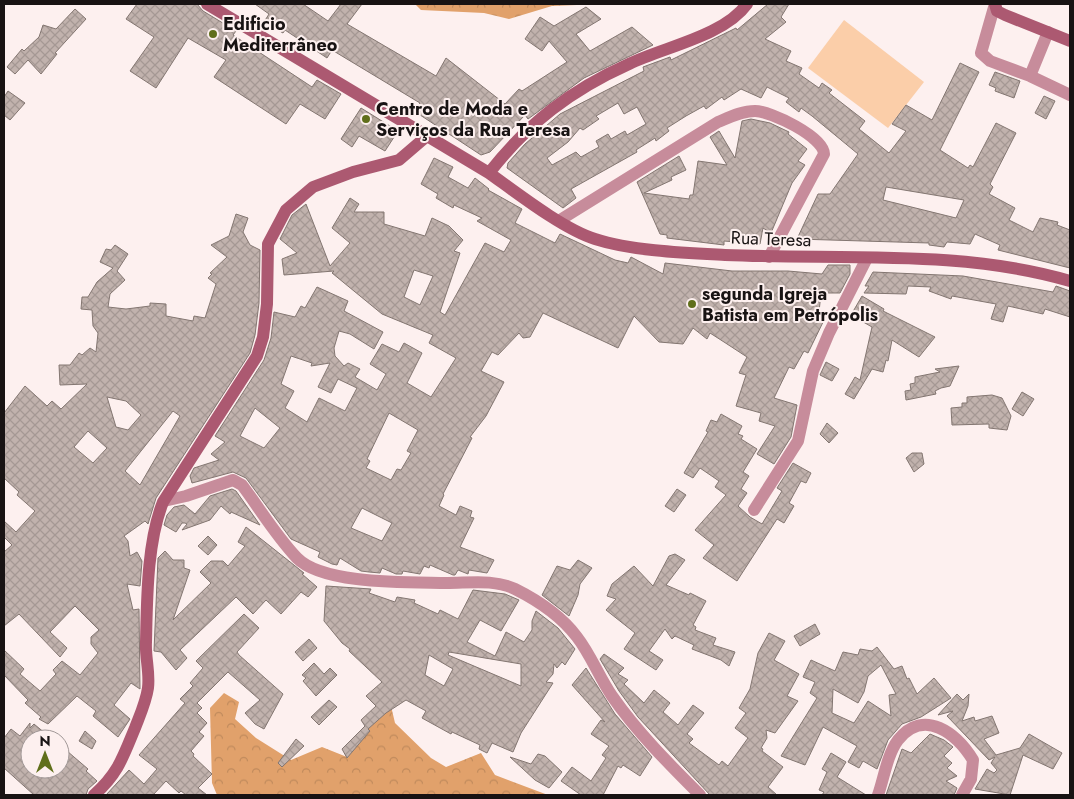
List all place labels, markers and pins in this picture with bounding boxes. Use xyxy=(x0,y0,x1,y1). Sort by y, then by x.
place label: Edificio Mediterrâneo xyxy=(223,11,338,58)
marker: Edificio Mediterrâneo xyxy=(207,28,219,40)
place label: Centro de Moda e Serviços da Rua Teresa xyxy=(376,96,570,143)
marker: Centro de Moda e Serviços da Rua Teresa xyxy=(360,113,372,125)
place label: segunda Igreja Batista em Petrópolis xyxy=(702,281,878,328)
marker: segunda Igreja Batista em Petrópolis xyxy=(686,298,698,310)

